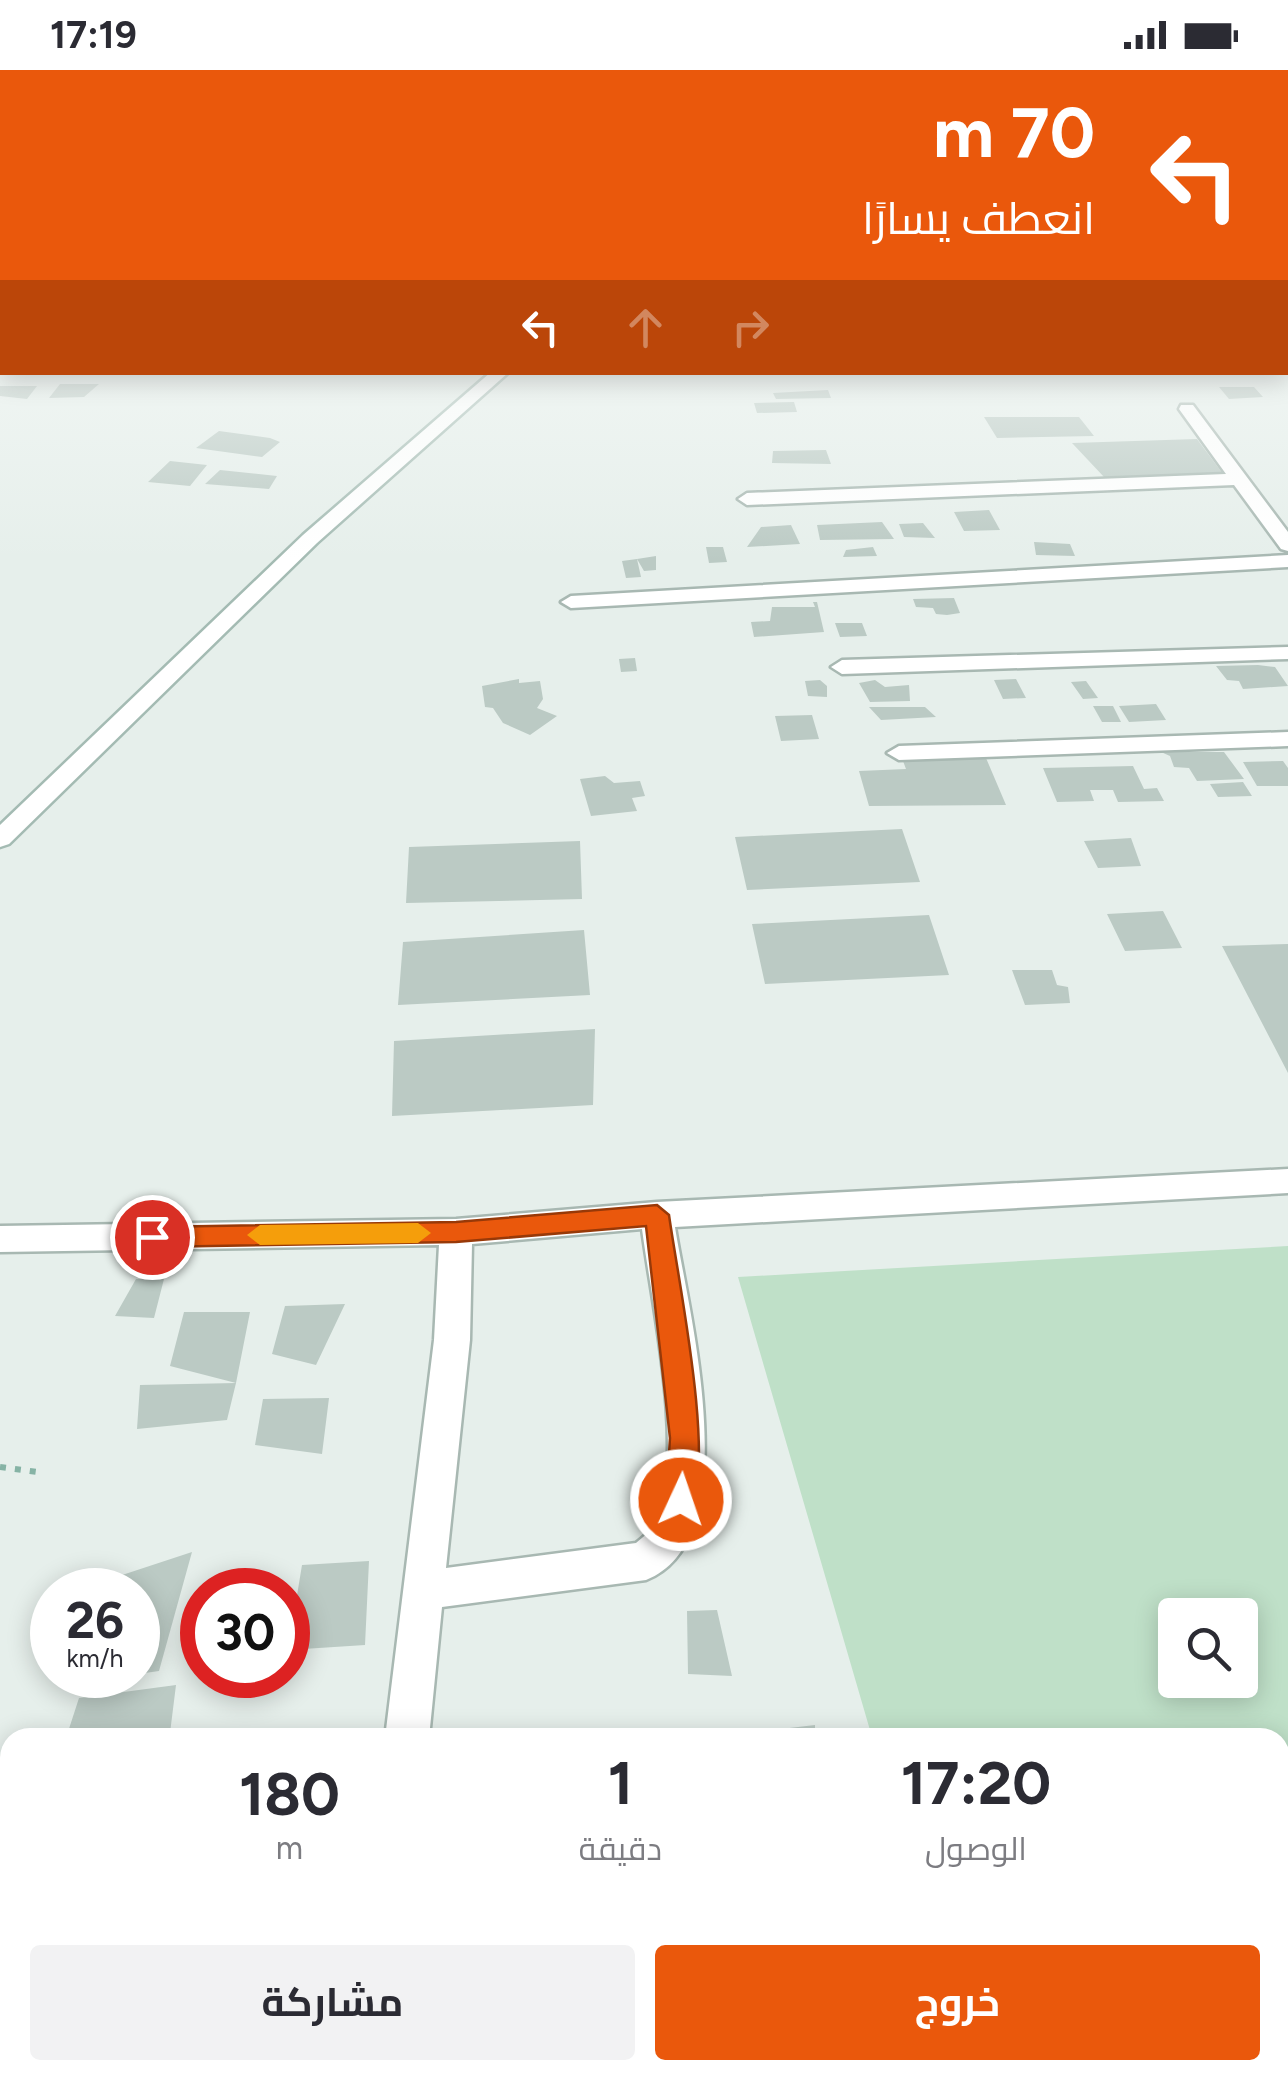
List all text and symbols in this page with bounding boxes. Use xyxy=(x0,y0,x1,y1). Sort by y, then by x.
text: 17:19 xyxy=(50,12,137,58)
text: 70 m xyxy=(933,90,1095,175)
icon: left xyxy=(1130,110,1260,240)
text: انعطف يسارًا xyxy=(862,191,1095,245)
icon: left xyxy=(513,300,568,355)
icon: ahead xyxy=(618,300,673,355)
icon: right xyxy=(723,300,778,355)
pin xyxy=(110,1195,195,1280)
icon: arrive xyxy=(125,1210,180,1265)
position arrow xyxy=(629,1448,733,1552)
speed limit sign: 30 xyxy=(180,1568,310,1698)
text: 26 xyxy=(66,1590,124,1651)
map controls xyxy=(1158,1598,1258,1698)
button: search xyxy=(1158,1598,1258,1698)
text: km/h xyxy=(66,1643,124,1673)
text: 1 xyxy=(608,1747,633,1819)
text: 17:20 xyxy=(901,1747,1051,1819)
text: 180 xyxy=(239,1758,340,1830)
text: m xyxy=(276,1829,303,1867)
text: دقيقة xyxy=(579,1830,662,1868)
text: الوصول xyxy=(925,1830,1027,1868)
button: مشاركة xyxy=(30,1945,635,2060)
button: خروج xyxy=(655,1945,1260,2060)

